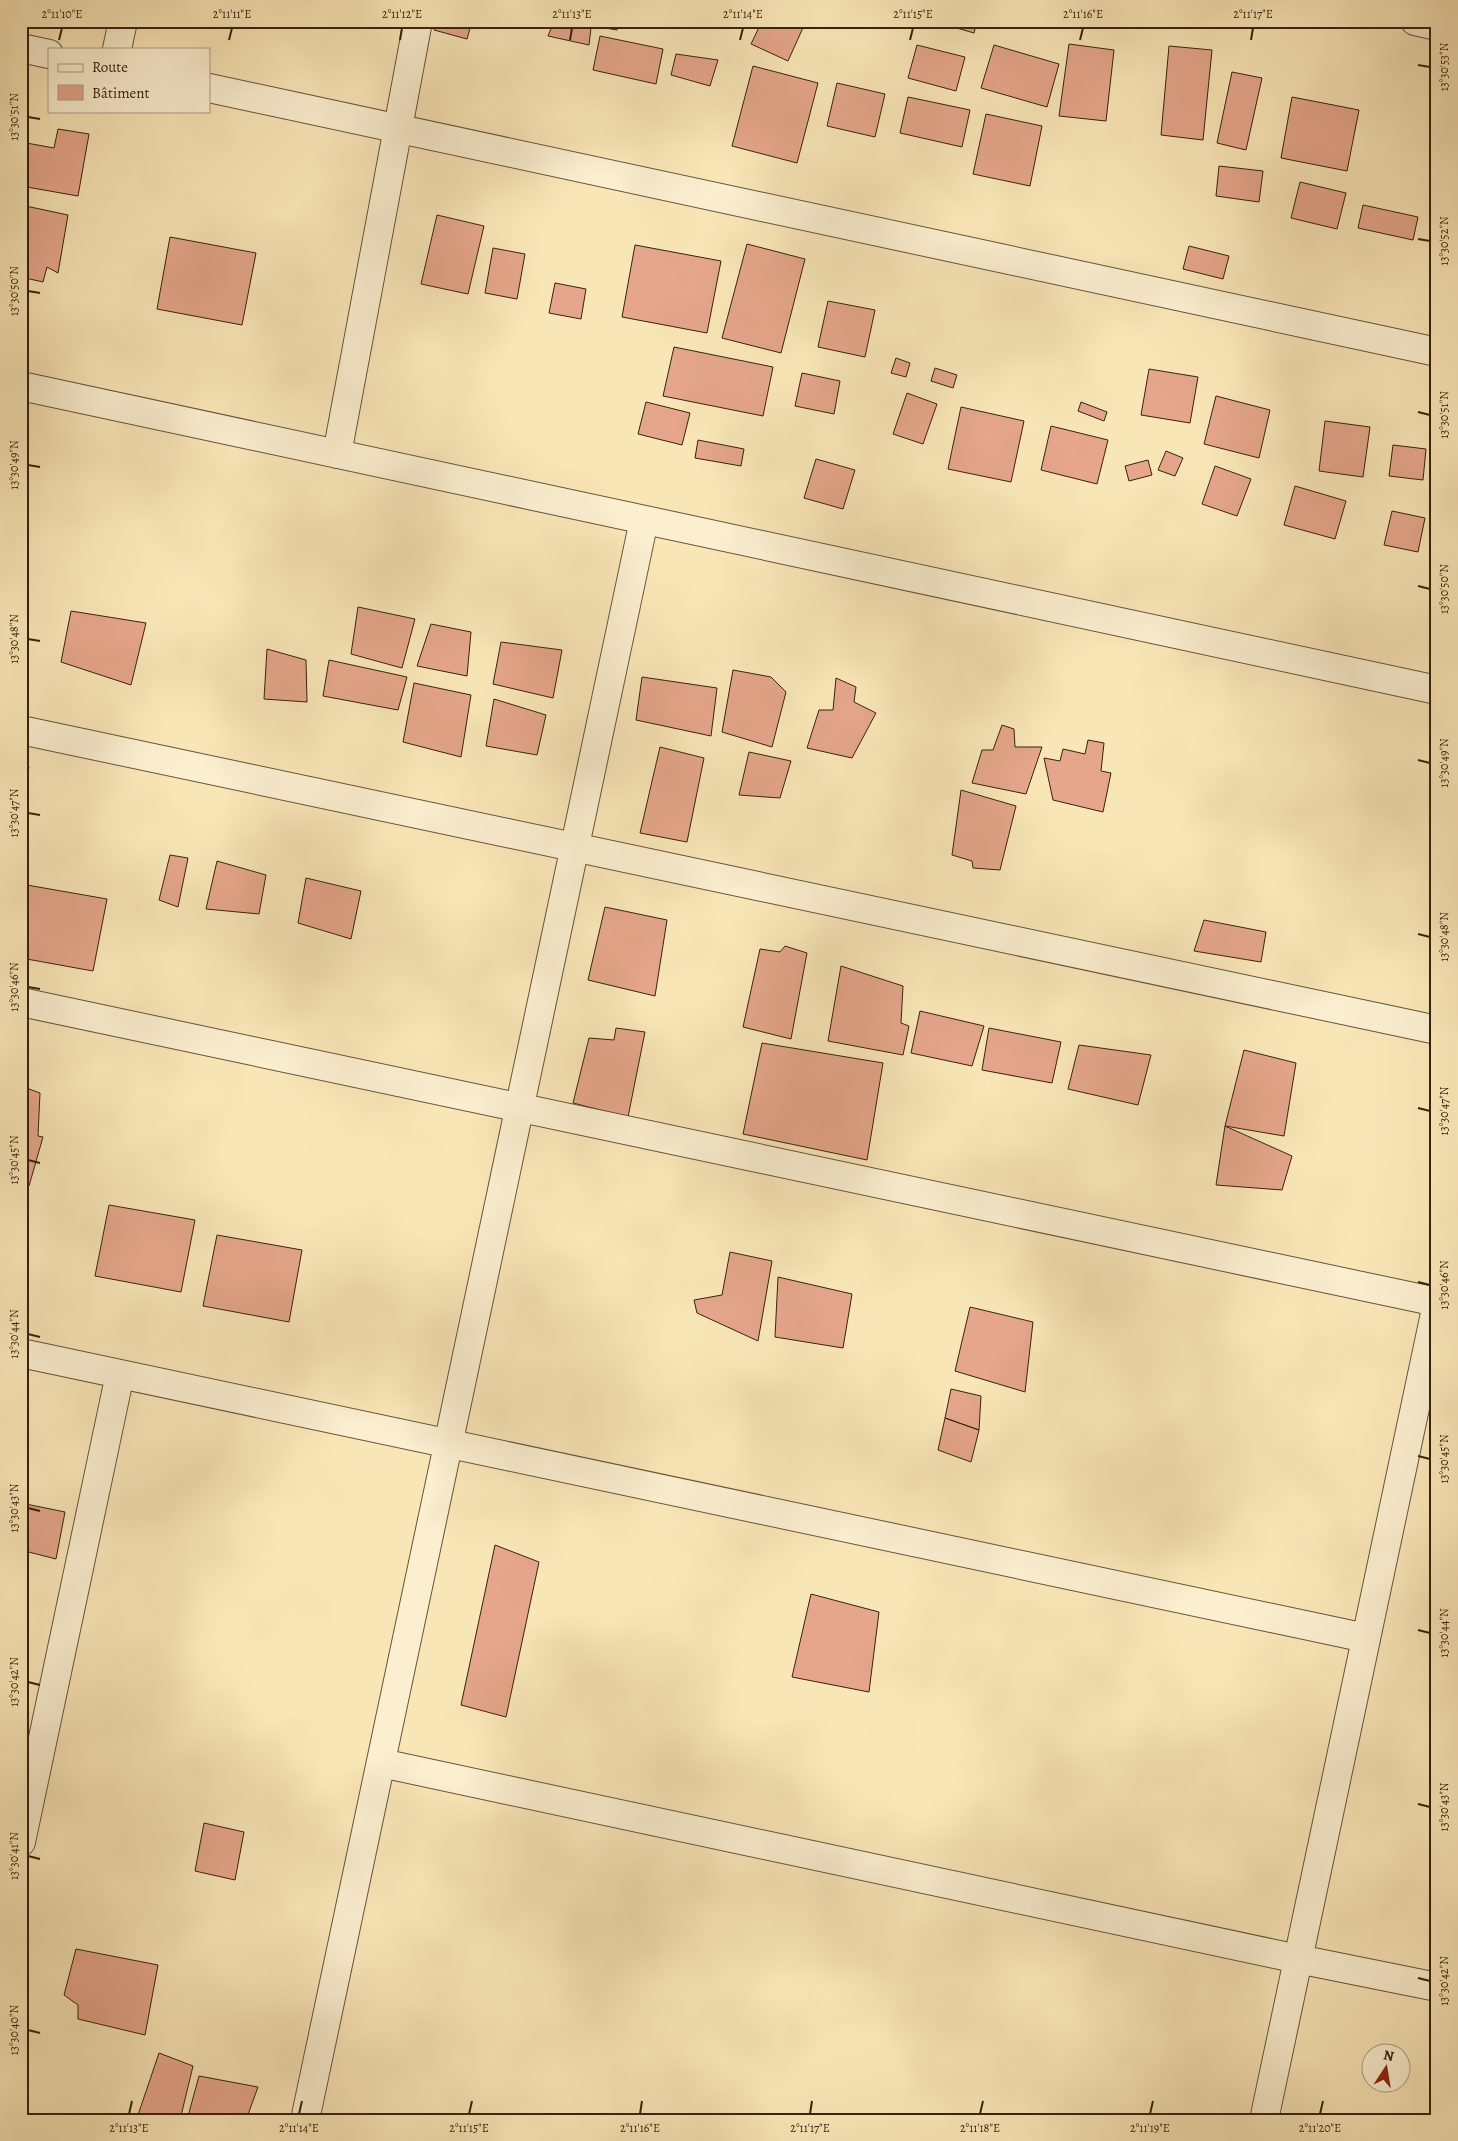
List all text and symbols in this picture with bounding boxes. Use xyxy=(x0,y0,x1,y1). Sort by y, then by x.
text: 2°11'10"E xyxy=(42,6,82,22)
text: 2°11'11"E xyxy=(213,6,251,22)
text: 2°11'12"E xyxy=(382,6,422,22)
text: 2°11'13"E xyxy=(552,6,592,22)
text: 2°11'14"E xyxy=(723,6,763,22)
text: 2°11'15"E xyxy=(893,6,933,22)
text: 2°11'16"E xyxy=(1063,6,1103,22)
text: 2°11'17"E xyxy=(1233,6,1273,22)
text: 13°30'53"N xyxy=(1436,42,1452,91)
legend xyxy=(48,48,210,112)
text: Route xyxy=(92,57,128,77)
text: Bâtiment xyxy=(92,83,150,103)
text: 13°30'51"N xyxy=(6,93,22,141)
text: 13°30'52"N xyxy=(1436,216,1452,266)
text: 13°30'50"N xyxy=(6,266,22,316)
text: 13°30'51"N xyxy=(1436,391,1452,439)
text: 13°30'49"N xyxy=(6,440,22,490)
text: 13°30'50"N xyxy=(1436,564,1452,614)
text: 13°30'48"N xyxy=(6,614,22,664)
text: 13°30'49"N xyxy=(1436,738,1452,788)
text: 13°30'47"N xyxy=(6,788,22,837)
text: 13°30'48"N xyxy=(1436,912,1452,962)
text: 13°30'46"N xyxy=(6,962,22,1012)
text: 13°30'47"N xyxy=(1436,1086,1452,1135)
text: 13°30'45"N xyxy=(6,1135,22,1185)
text: 13°30'46"N xyxy=(1436,1260,1452,1310)
text: 13°30'44"N xyxy=(6,1309,22,1359)
text: 13°30'45"N xyxy=(1436,1434,1452,1484)
text: 13°30'43"N xyxy=(6,1483,22,1532)
text: 13°30'44"N xyxy=(1436,1608,1452,1658)
text: 13°30'42"N xyxy=(6,1657,22,1707)
text: 13°30'43"N xyxy=(1436,1782,1452,1831)
text: 13°30'41"N xyxy=(6,1832,22,1880)
text: 13°30'42"N xyxy=(1436,1956,1452,2006)
text: 13°30'40"N xyxy=(6,2005,22,2055)
north arrow xyxy=(1360,2044,1410,2094)
text: N xyxy=(1382,2045,1396,2066)
text: 2°11'13"E xyxy=(109,2120,149,2136)
text: 2°11'14"E xyxy=(279,2120,319,2136)
text: 2°11'15"E xyxy=(449,2120,489,2136)
text: 2°11'16"E xyxy=(620,2120,660,2136)
text: 2°11'17"E xyxy=(790,2120,830,2136)
text: 2°11'18"E xyxy=(960,2120,1000,2136)
text: 2°11'19"E xyxy=(1130,2120,1170,2136)
text: 2°11'20"E xyxy=(1299,2120,1341,2136)

